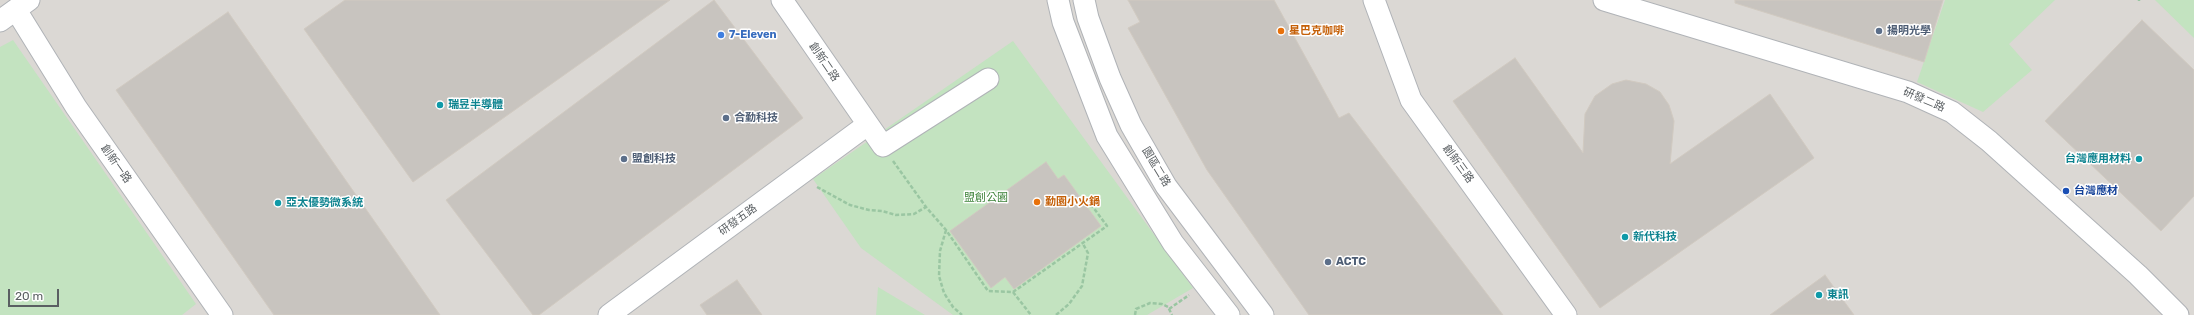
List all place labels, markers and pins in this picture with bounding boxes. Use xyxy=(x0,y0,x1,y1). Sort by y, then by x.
place label: 星巴克咖啡 xyxy=(1289,24,1344,38)
place label: 揚明光學 xyxy=(1887,24,1931,38)
marker: 星巴克咖啡 xyxy=(1276,26,1286,36)
marker: 揚明光學 xyxy=(1874,26,1884,36)
place label: 7-Eleven xyxy=(729,28,777,42)
marker: 7-Eleven xyxy=(716,30,726,40)
place label: 瑞昱半導體 xyxy=(448,98,503,112)
marker: 瑞昱半導體 xyxy=(435,100,445,110)
place label: 合勤科技 xyxy=(734,111,778,125)
marker: 合勤科技 xyxy=(721,113,731,123)
place label: 盟創科技 xyxy=(632,152,676,166)
place label: 台灣應用材料 xyxy=(2065,152,2131,166)
marker: 盟創科技 xyxy=(619,154,629,164)
marker: 台灣應用材料 xyxy=(2134,154,2144,164)
place label: 台灣應材 xyxy=(2074,184,2118,198)
marker: 台灣應材 xyxy=(2061,186,2071,196)
place label: 勤園小火鍋 xyxy=(1045,195,1100,209)
place label: 亞太優勢微系統 xyxy=(286,196,363,210)
marker: 勤園小火鍋 xyxy=(1032,197,1042,207)
marker: 亞太優勢微系統 xyxy=(273,198,283,208)
place label: 新代科技 xyxy=(1633,230,1677,244)
marker: 新代科技 xyxy=(1620,232,1630,242)
place label: ACTC xyxy=(1336,255,1366,269)
marker: ACTC xyxy=(1323,257,1333,267)
place label: 東訊 xyxy=(1827,288,1849,302)
marker: 東訊 xyxy=(1814,290,1824,300)

